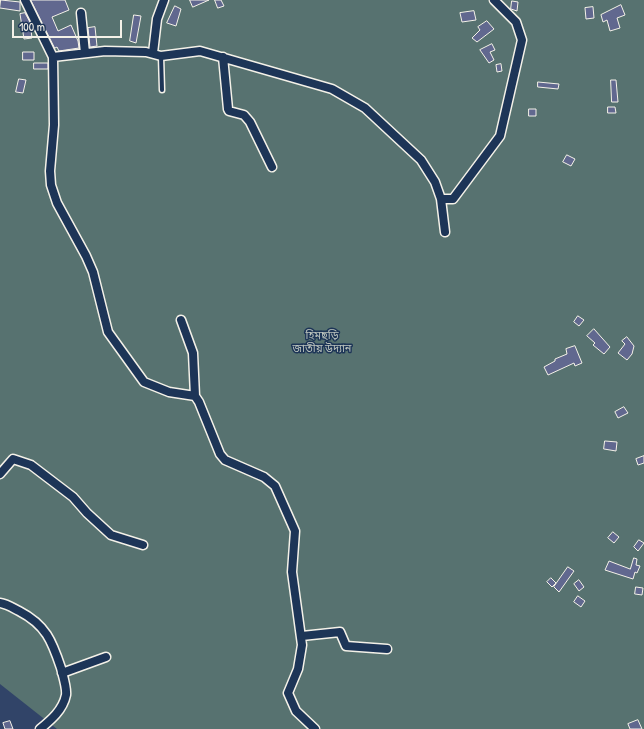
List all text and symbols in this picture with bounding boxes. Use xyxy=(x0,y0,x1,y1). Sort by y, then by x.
scale bar xyxy=(14,12,124,38)
text: 100 m xyxy=(19,18,45,35)
park label: হিমছড়ি জাতীয় উদ্যান xyxy=(293,329,351,355)

